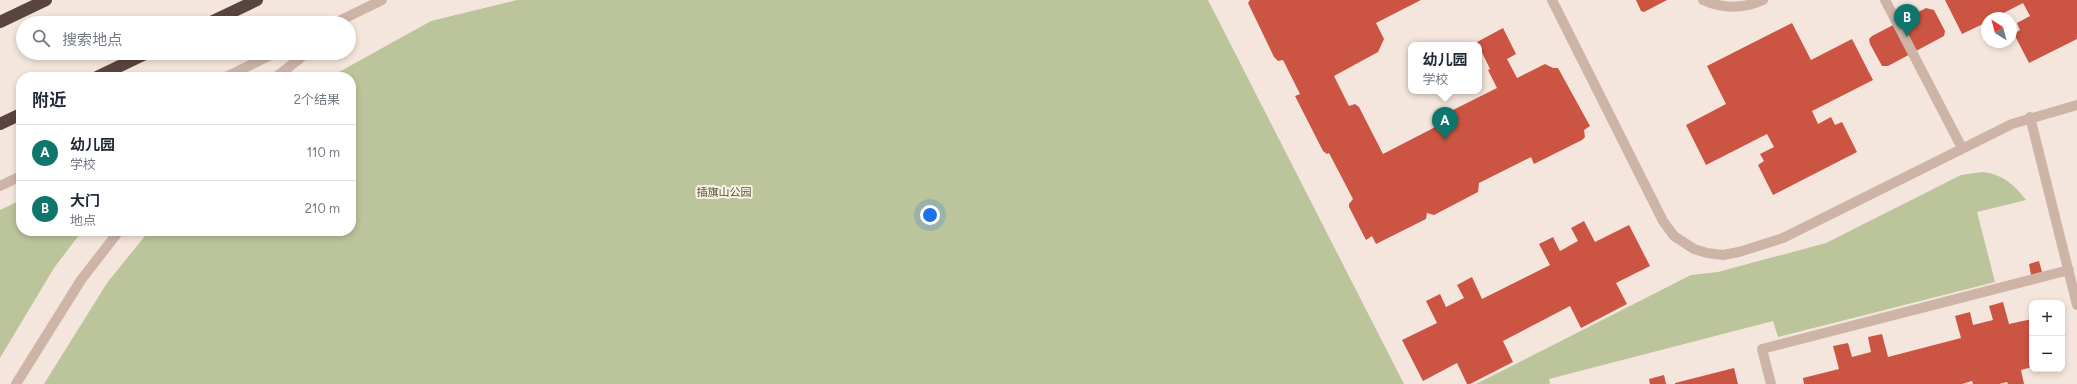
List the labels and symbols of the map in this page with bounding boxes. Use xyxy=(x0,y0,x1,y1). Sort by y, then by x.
pin: B xyxy=(1894,4,1920,37)
north arrow xyxy=(1981,12,2017,48)
pin: A xyxy=(1432,107,1458,140)
park label: 插旗山公园 xyxy=(697,186,752,199)
your location xyxy=(920,205,940,225)

